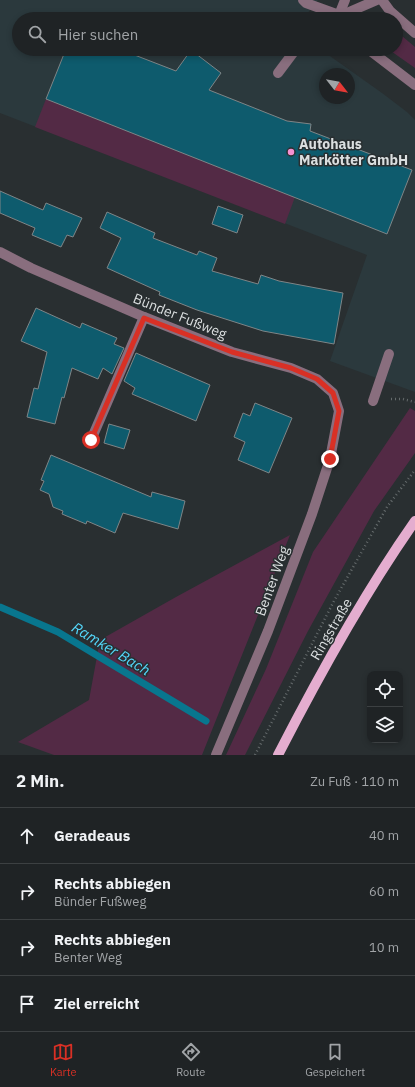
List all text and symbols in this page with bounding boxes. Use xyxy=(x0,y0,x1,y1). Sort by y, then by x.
search box xyxy=(12,12,403,56)
icon: search xyxy=(26,23,48,45)
text: Hier suchen xyxy=(58,25,138,44)
north arrow xyxy=(319,68,355,104)
place label: Autohaus Markötter GmbH xyxy=(299,135,408,169)
marker: Autohaus Markötter GmbH xyxy=(286,147,296,157)
street label: Bünder Fußweg xyxy=(131,289,230,343)
route start xyxy=(82,431,100,449)
route end xyxy=(321,450,339,468)
street label: Benter Weg xyxy=(251,543,293,618)
street label: Ringstraße xyxy=(306,595,356,663)
water label: Ramker Bach xyxy=(68,618,154,679)
map controls xyxy=(367,671,403,743)
button: locate xyxy=(367,671,403,707)
button: layers xyxy=(367,707,403,743)
text: 2 Min. xyxy=(16,770,64,792)
text: Zu Fuß · 110 m xyxy=(310,773,399,790)
icon: ahead xyxy=(16,825,38,847)
text: Geradeaus xyxy=(54,826,130,845)
text: 40 m xyxy=(369,827,399,844)
text: Rechts abbiegen xyxy=(54,874,171,893)
icon: right xyxy=(16,881,38,903)
text: 60 m xyxy=(369,883,399,900)
text: Bünder Fußweg xyxy=(54,893,146,910)
text: Rechts abbiegen xyxy=(54,930,171,949)
icon: right xyxy=(16,937,38,959)
text: 10 m xyxy=(369,939,399,956)
text: Benter Weg xyxy=(54,949,122,966)
icon: arrive xyxy=(16,993,38,1015)
text: Ziel erreicht xyxy=(54,994,140,1013)
tab: Karte xyxy=(50,1041,77,1079)
tab: Route xyxy=(176,1041,205,1079)
tab: Gespeichert xyxy=(305,1041,365,1079)

